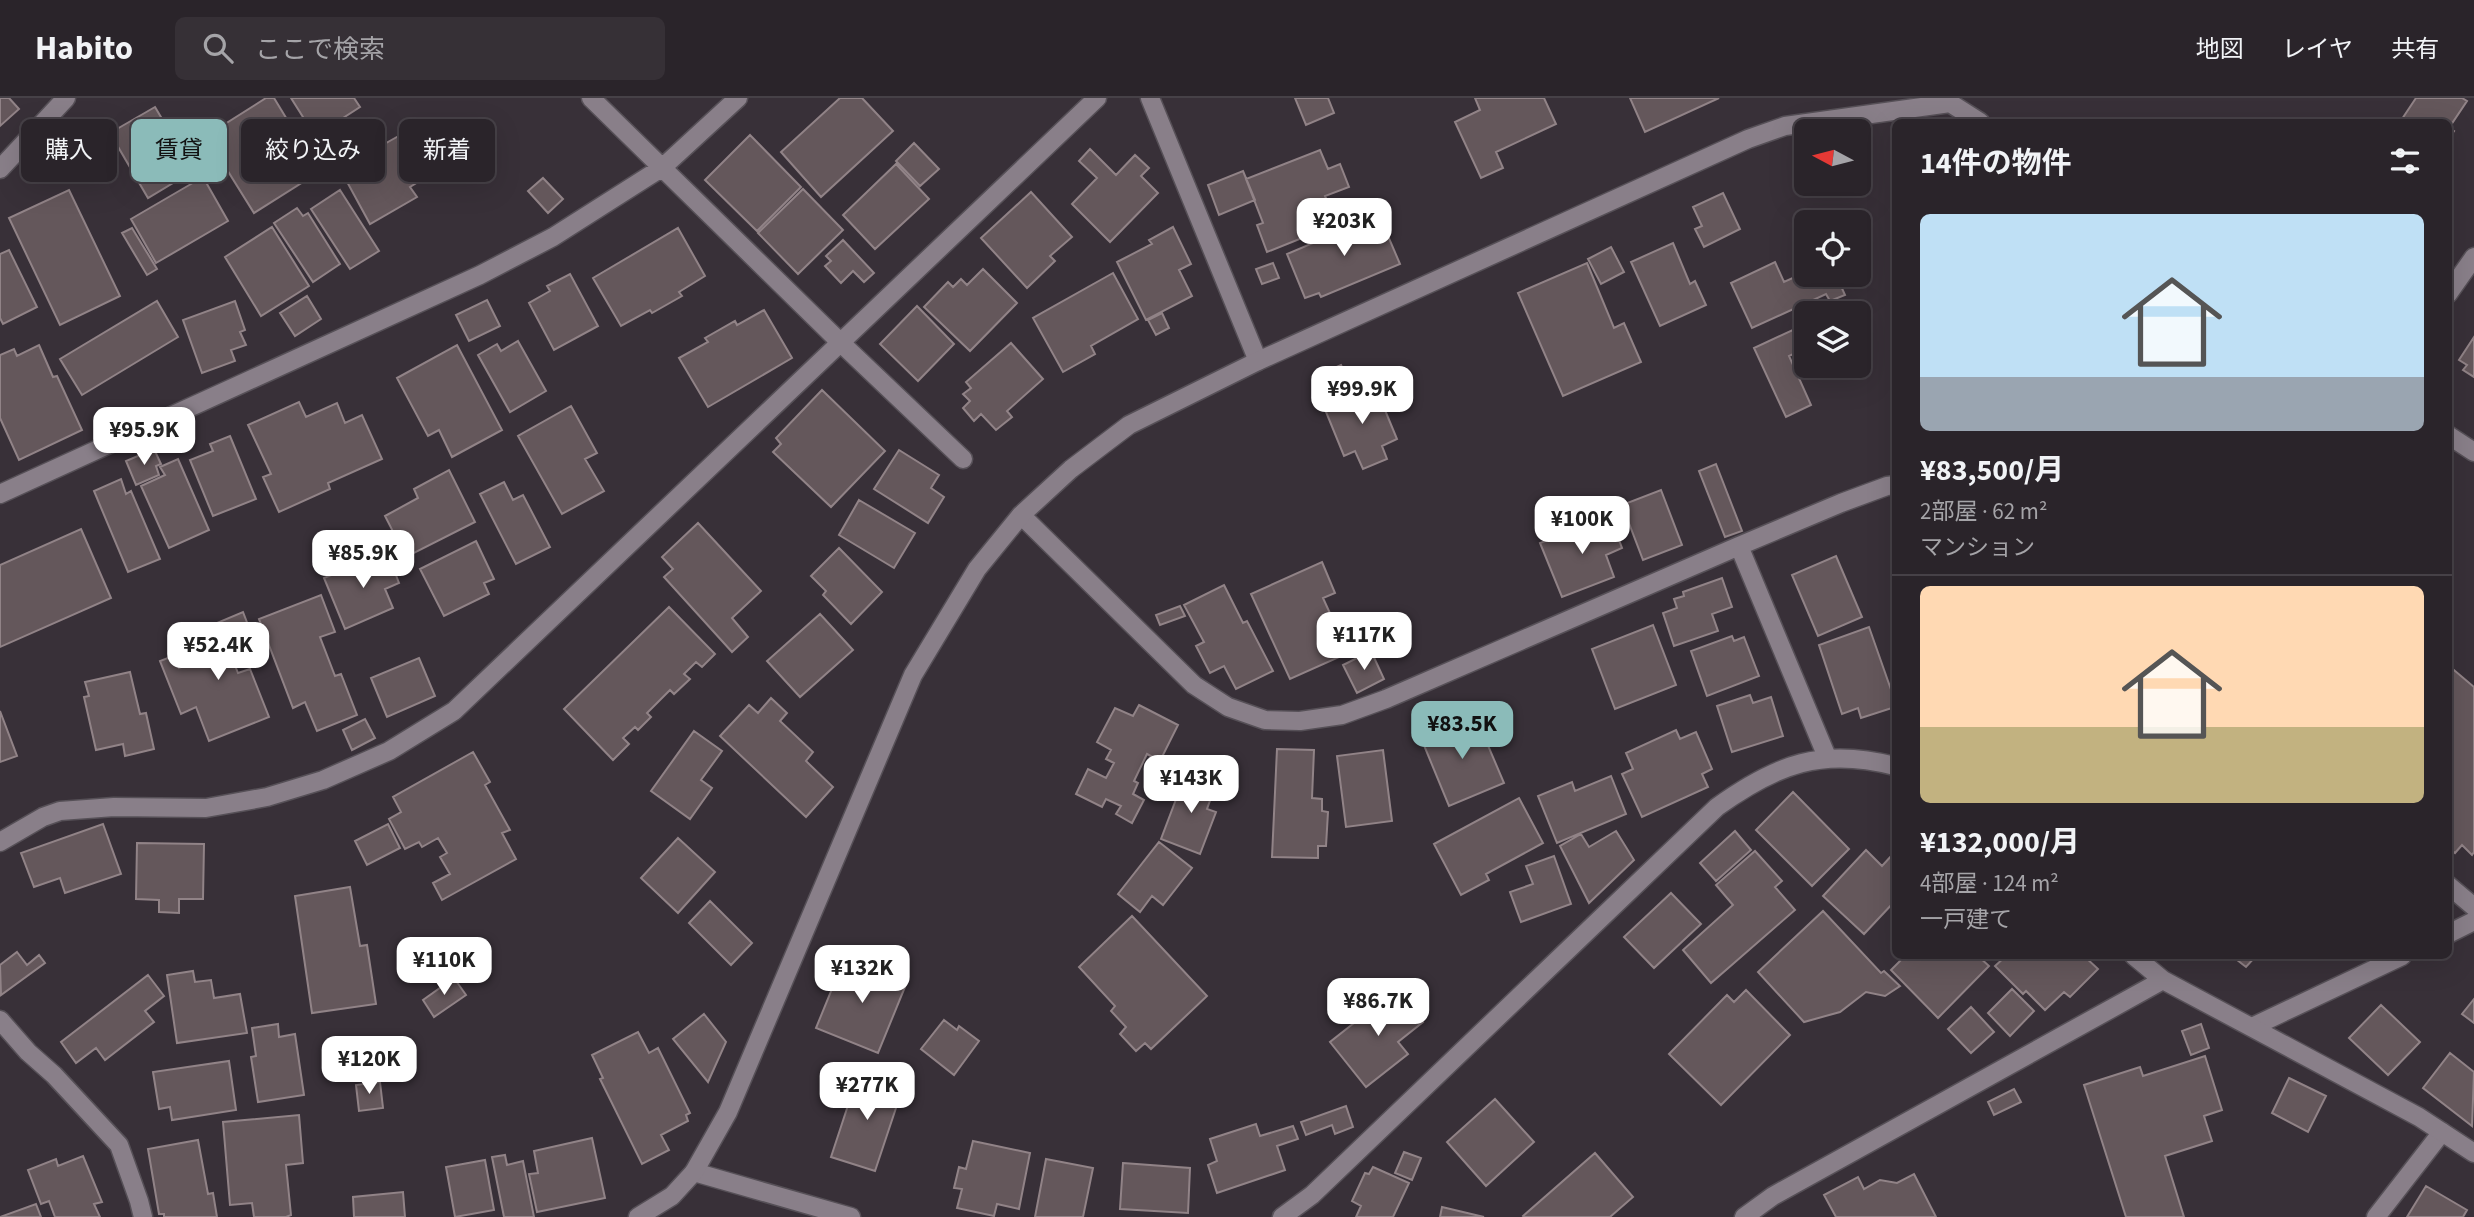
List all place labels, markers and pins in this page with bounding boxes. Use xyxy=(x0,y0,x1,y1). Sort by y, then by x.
pin: ¥203K xyxy=(1295,198,1393,258)
pin: ¥99.9K xyxy=(1305,366,1419,426)
pin: ¥95.9K xyxy=(87,408,201,467)
pin: ¥100K xyxy=(1533,496,1631,556)
pin: ¥85.9K xyxy=(306,531,420,590)
pin: ¥117K xyxy=(1315,612,1413,672)
pin: ¥52.4K xyxy=(161,622,275,682)
pin: ¥83.5K xyxy=(1405,702,1519,761)
pin: ¥143K xyxy=(1142,756,1240,815)
pin: ¥110K xyxy=(395,937,493,997)
pin: ¥132K xyxy=(813,946,911,1005)
pin: ¥86.7K xyxy=(1321,978,1435,1038)
pin: ¥120K xyxy=(320,1037,418,1096)
pin: ¥277K xyxy=(818,1062,916,1122)

